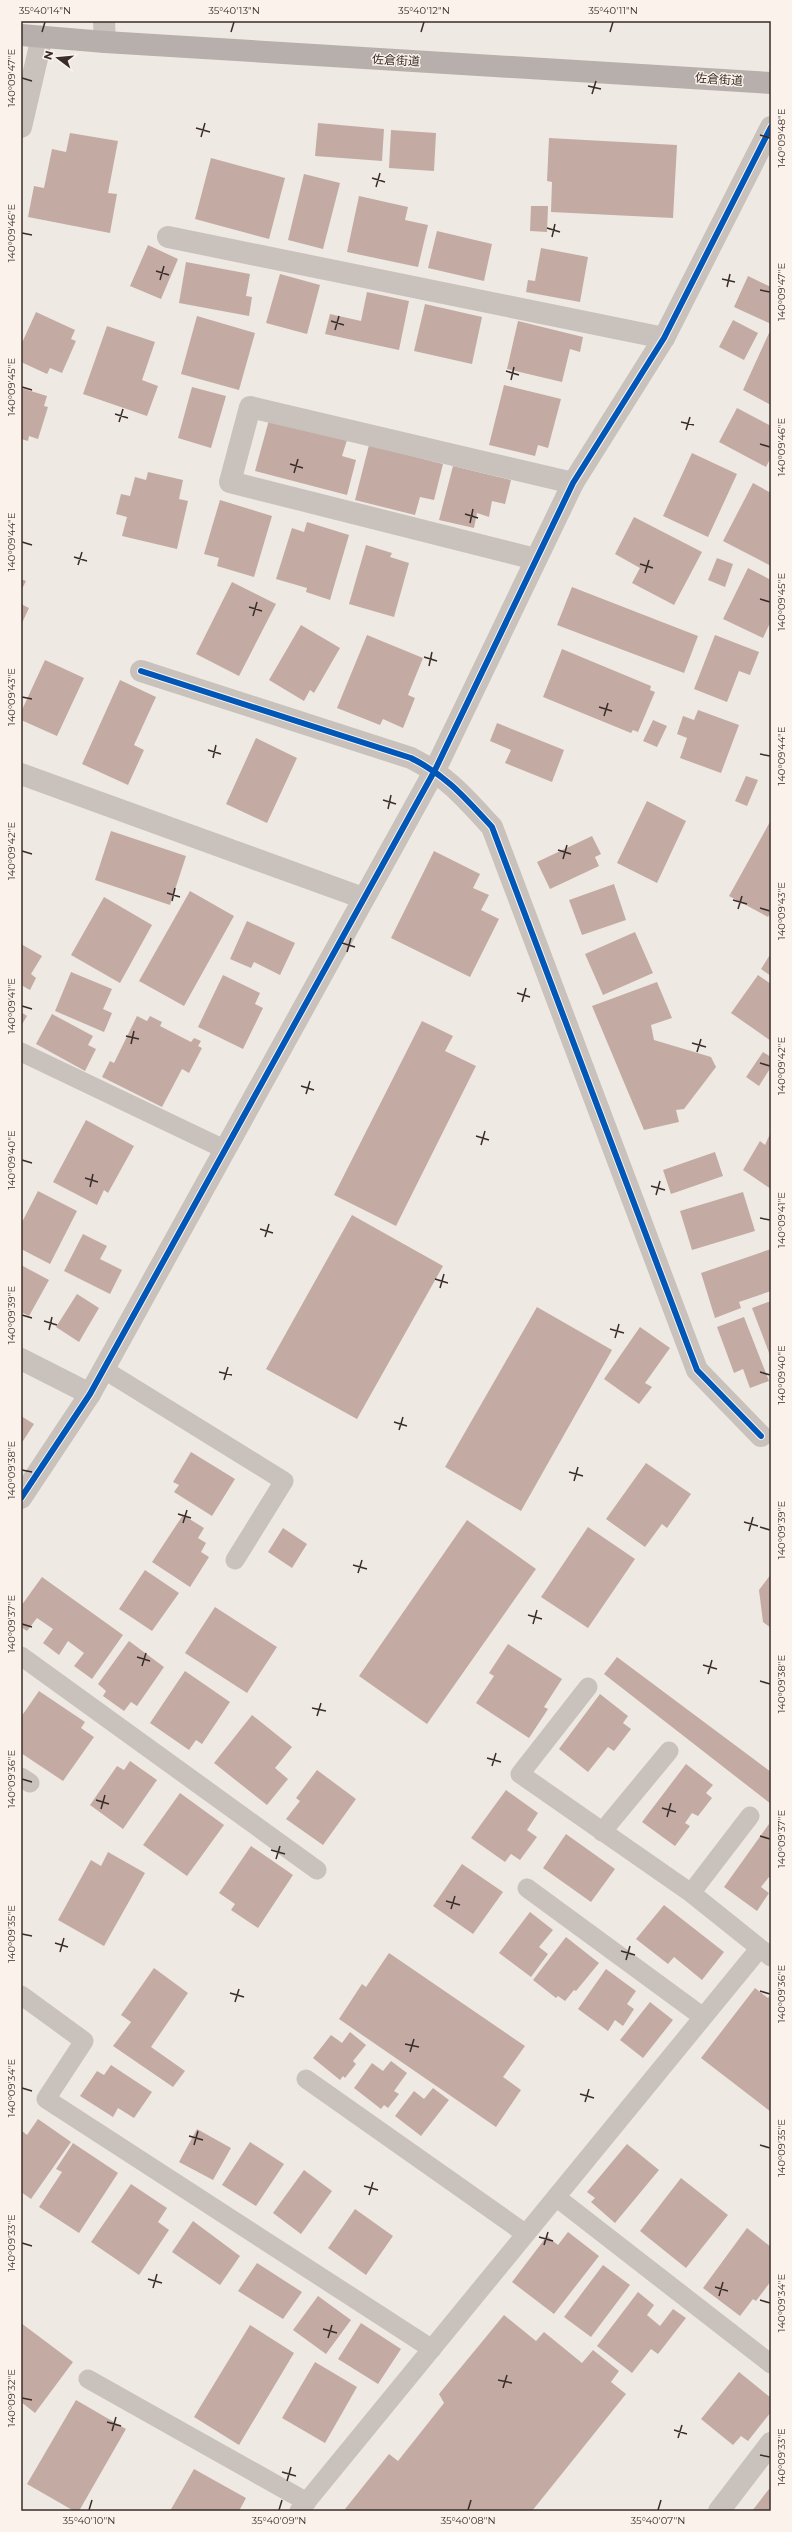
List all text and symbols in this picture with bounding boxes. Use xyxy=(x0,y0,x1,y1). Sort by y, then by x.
text: 35°40'14"N xyxy=(19,4,71,17)
text: 35°40'13"N xyxy=(208,4,260,17)
text: 35°40'12"N xyxy=(398,4,450,17)
text: 35°40'11"N xyxy=(588,4,638,17)
north arrow xyxy=(38,38,78,78)
text: 140°09'47"E xyxy=(5,49,18,107)
text: N xyxy=(40,49,56,61)
street label: 佐倉街道 xyxy=(372,51,420,69)
street label: 佐倉街道 xyxy=(695,70,743,88)
text: 140°09'48"E xyxy=(775,108,788,168)
text: 140°09'46"E xyxy=(5,203,18,262)
text: 140°09'47"E xyxy=(775,263,788,321)
text: 140°09'45"E xyxy=(5,358,18,416)
text: 140°09'46"E xyxy=(775,417,788,476)
text: 140°09'44"E xyxy=(5,512,18,571)
text: 140°09'45"E xyxy=(775,573,788,631)
text: 140°09'43"E xyxy=(5,668,18,726)
text: 140°09'44"E xyxy=(775,726,788,785)
text: 140°09'42"E xyxy=(5,822,18,880)
text: 140°09'43"E xyxy=(775,882,788,940)
text: 140°09'41"E xyxy=(5,978,18,1034)
text: 140°09'42"E xyxy=(775,1037,788,1095)
text: 140°09'40"E xyxy=(5,1130,18,1190)
text: 140°09'41"E xyxy=(775,1192,788,1248)
text: 140°09'39"E xyxy=(5,1286,18,1344)
text: 140°09'40"E xyxy=(775,1345,788,1405)
text: 140°09'38"E xyxy=(5,1440,18,1499)
text: 140°09'39"E xyxy=(775,1501,788,1559)
text: 140°09'37"E xyxy=(5,1595,18,1653)
text: 140°09'38"E xyxy=(775,1654,788,1713)
text: 140°09'36"E xyxy=(5,1750,18,1808)
text: 140°09'37"E xyxy=(775,1810,788,1868)
text: 140°09'35"E xyxy=(5,1905,18,1963)
text: 140°09'36"E xyxy=(775,1965,788,2023)
text: 140°09'34"E xyxy=(5,2058,18,2117)
text: 140°09'35"E xyxy=(775,2119,788,2177)
text: 140°09'33"E xyxy=(5,2214,18,2272)
text: 140°09'34"E xyxy=(775,2273,788,2332)
text: 140°09'32"E xyxy=(5,2369,18,2427)
text: 140°09'33"E xyxy=(775,2428,788,2486)
text: 35°40'10"N xyxy=(63,2514,115,2527)
text: 35°40'09"N xyxy=(252,2514,306,2527)
text: 35°40'08"N xyxy=(440,2514,496,2527)
text: 35°40'07"N xyxy=(631,2514,685,2527)

